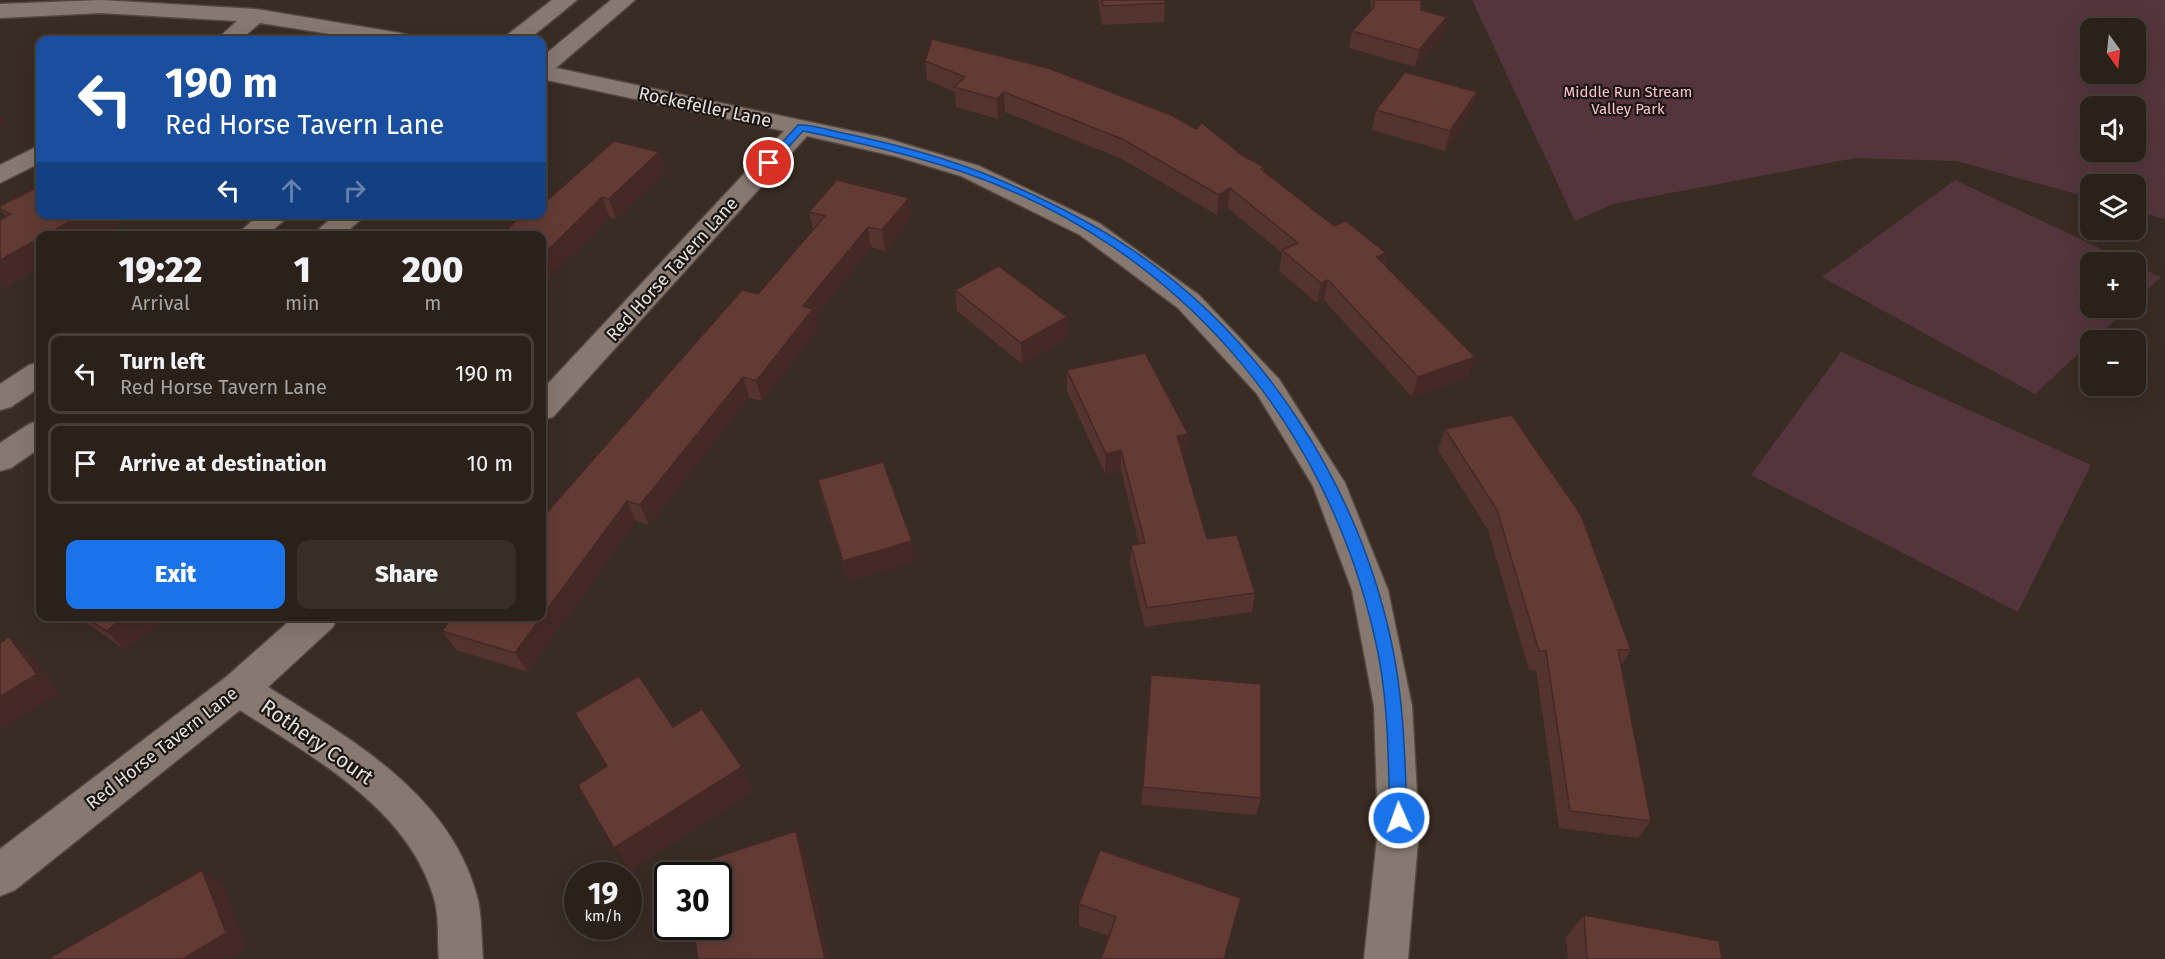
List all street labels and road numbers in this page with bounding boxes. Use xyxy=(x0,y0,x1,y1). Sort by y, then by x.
street label: Rockefeller Lane xyxy=(637,82,773,132)
street label: Red Horse Tavern Lane xyxy=(602,192,742,346)
street label: Red Horse Tavern Lane xyxy=(82,682,242,814)
street label: Rothery Court xyxy=(256,694,379,791)

